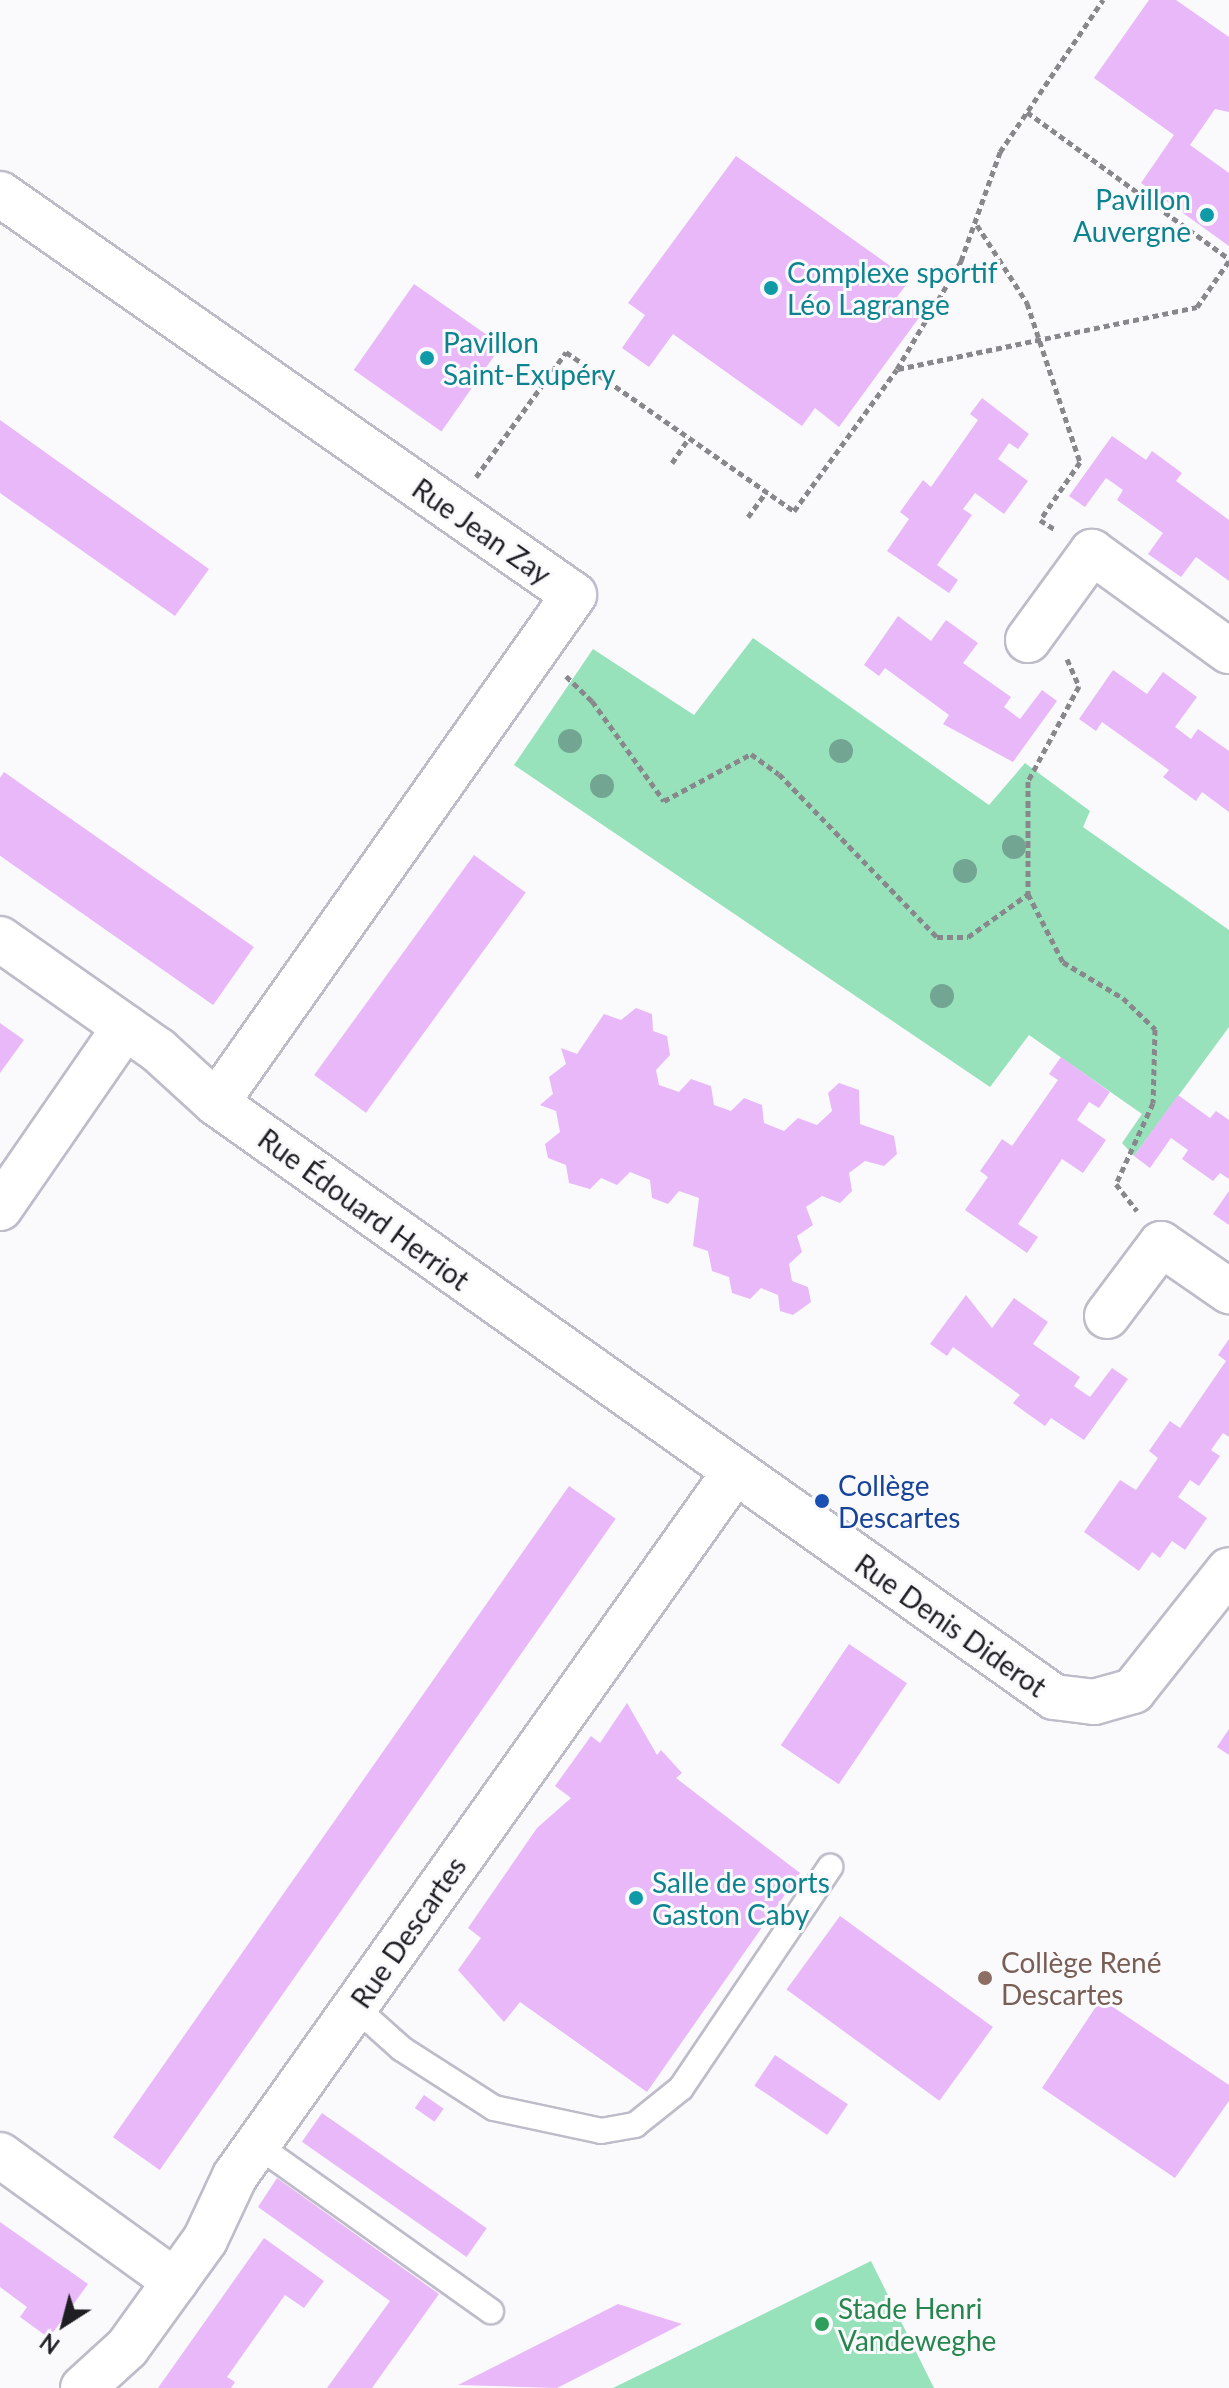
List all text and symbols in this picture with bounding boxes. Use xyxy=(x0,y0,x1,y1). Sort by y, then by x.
place label: Pavillon Auvergne xyxy=(1073,182,1191,248)
marker: Pavillon Auvergne xyxy=(1198,206,1216,224)
place label: Complexe sportif Léo Lagrange xyxy=(787,255,997,321)
marker: Complexe sportif Léo Lagrange xyxy=(762,279,780,297)
place label: Pavillon Saint-Exupéry xyxy=(443,325,615,391)
marker: Pavillon Saint-Exupéry xyxy=(418,349,436,367)
street label: Rue Jean Zay xyxy=(406,471,558,591)
street label: Rue Édouard Herriot xyxy=(252,1121,476,1297)
place label: Collège Descartes xyxy=(838,1468,960,1534)
marker: Collège Descartes xyxy=(813,1492,831,1510)
street label: Rue Denis Diderot xyxy=(849,1547,1053,1703)
street label: Rue Descartes xyxy=(344,1850,472,2014)
place label: Salle de sports Gaston Caby xyxy=(652,1865,830,1931)
marker: Salle de sports Gaston Caby xyxy=(627,1889,645,1907)
place label: Collège René Descartes xyxy=(1001,1945,1161,2011)
marker: Collège René Descartes xyxy=(976,1969,994,1987)
north arrow xyxy=(24,2284,104,2364)
place label: Stade Henri Vandeweghe xyxy=(838,2291,996,2357)
marker: Stade Henri Vandeweghe xyxy=(813,2315,831,2333)
text: N xyxy=(35,2328,64,2360)

